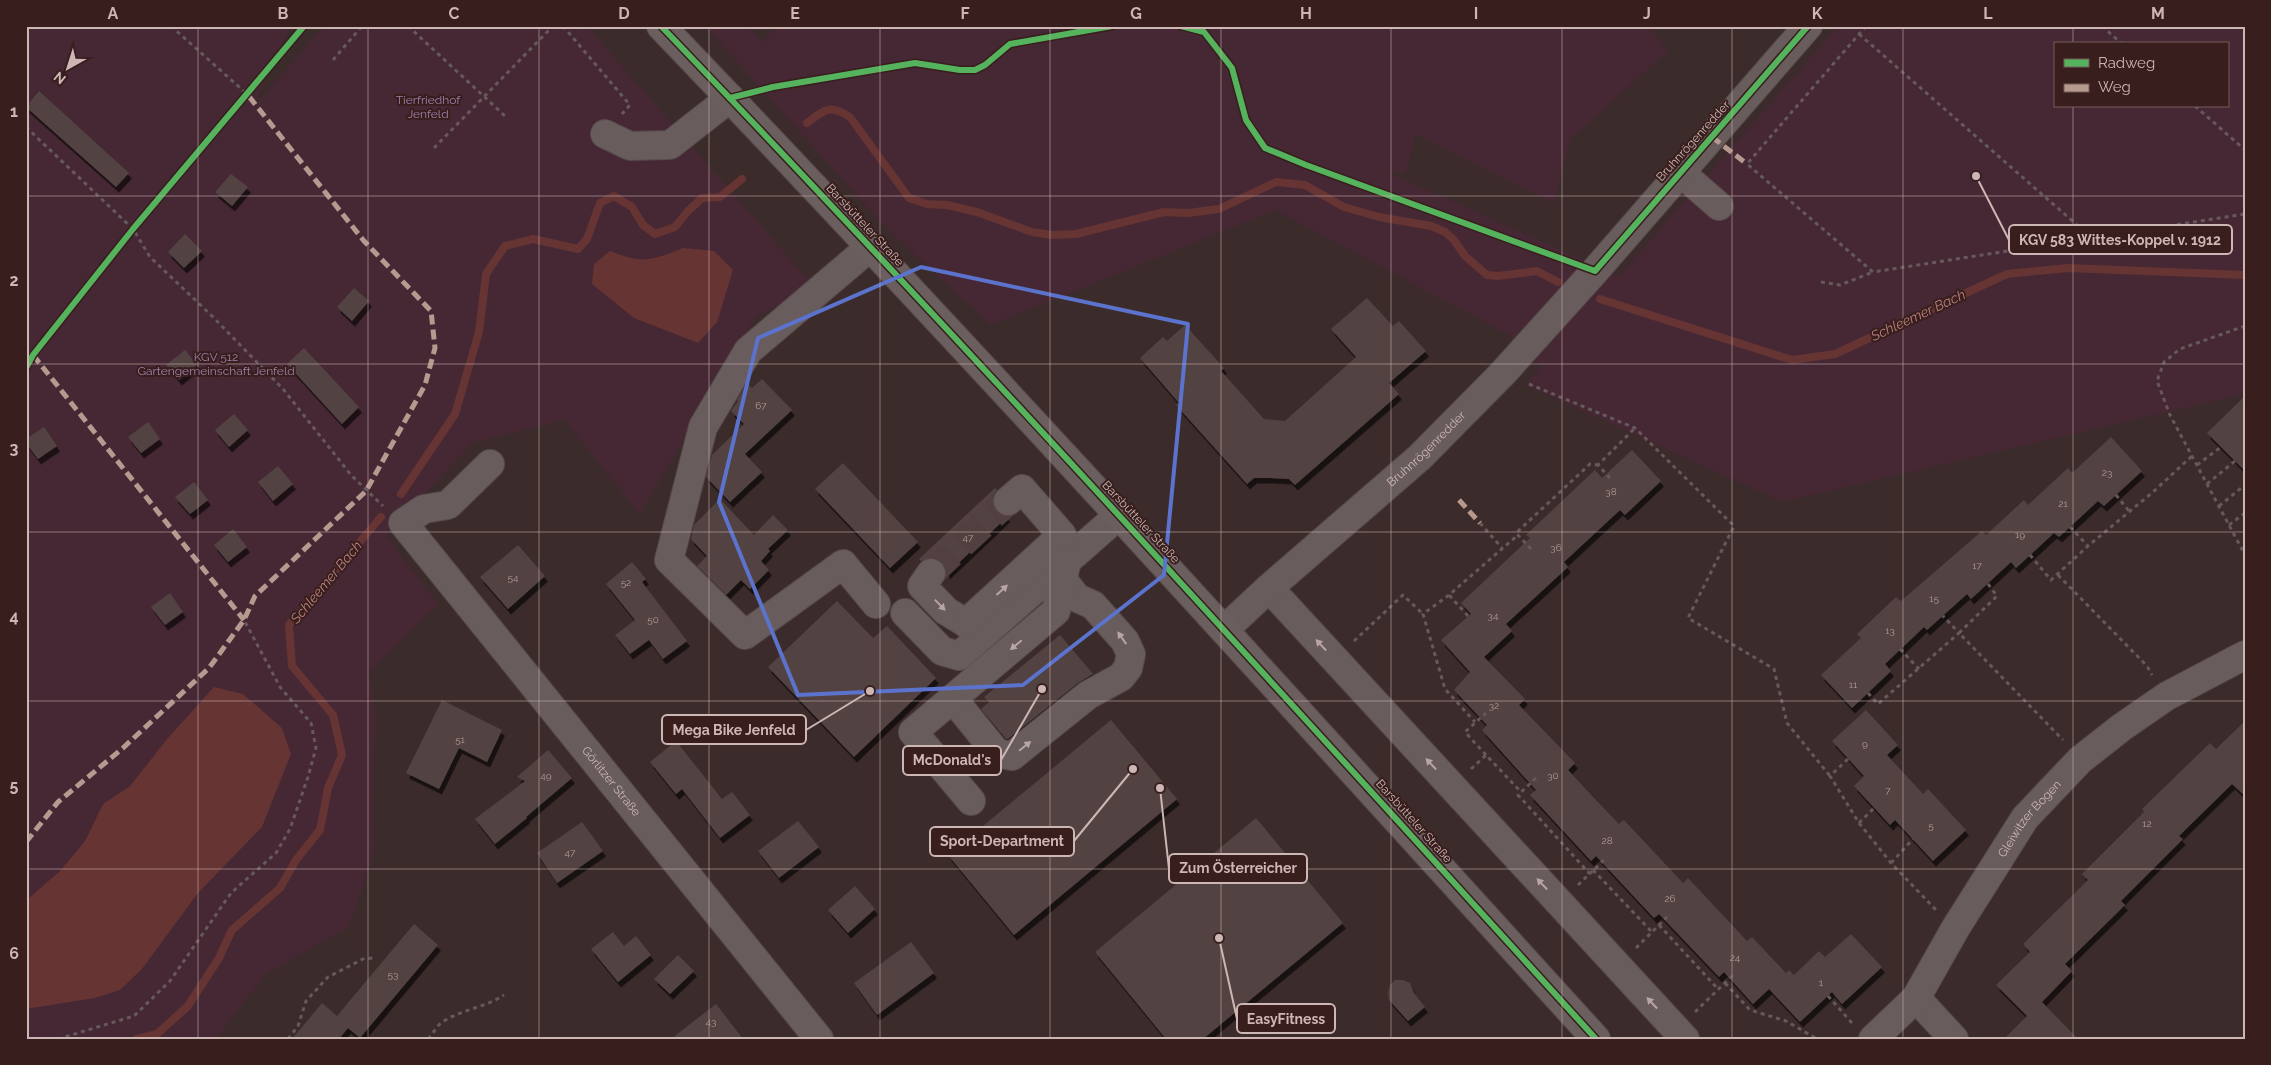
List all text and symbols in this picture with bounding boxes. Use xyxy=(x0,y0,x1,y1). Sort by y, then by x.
text: A xyxy=(108,4,119,23)
text: B xyxy=(278,4,289,23)
text: C xyxy=(449,4,460,23)
text: D xyxy=(618,4,630,23)
text: E xyxy=(790,4,800,23)
text: F xyxy=(960,4,970,23)
text: G xyxy=(1130,4,1142,23)
text: H xyxy=(1300,4,1312,23)
text: I xyxy=(1474,4,1478,23)
text: J xyxy=(1643,4,1651,23)
text: K xyxy=(1812,4,1823,23)
text: L xyxy=(1983,4,1993,23)
text: M xyxy=(2151,4,2165,23)
north arrow xyxy=(42,42,92,92)
legend xyxy=(2054,42,2228,108)
text: Radweg xyxy=(2098,54,2155,72)
text: N xyxy=(51,69,69,88)
text: Weg xyxy=(2098,78,2131,96)
park label: Tierfriedhof Jenfeld xyxy=(396,93,461,121)
street label: Bruhnrögenredder xyxy=(1653,97,1733,184)
text: 1 xyxy=(10,102,18,121)
street label: Barsbütteler Straße xyxy=(823,181,907,269)
callout: KGV 583 Wittes-Koppel v. 1912 xyxy=(2009,225,2232,254)
text: KGV 583 Wittes-Koppel v. 1912 xyxy=(2019,232,2221,248)
text: 2 xyxy=(9,271,19,290)
water label: Schleemer Bach xyxy=(1867,286,1968,344)
park label: KGV 512 Gartengemeinschaft Jenfeld xyxy=(137,350,295,378)
house number: 67 xyxy=(755,400,767,411)
street label: Bruhnrögenredder xyxy=(1384,408,1469,490)
text: 3 xyxy=(10,439,19,458)
house number: 23 xyxy=(2102,467,2112,478)
street label: Barsbütteler Straße xyxy=(1099,478,1183,566)
house number: 38 xyxy=(1605,486,1617,497)
house number: 21 xyxy=(2058,498,2068,509)
house number: 19 xyxy=(2015,529,2025,540)
house number: 47 xyxy=(963,532,974,543)
water label: Schleemer Bach xyxy=(286,538,365,627)
house number: 36 xyxy=(1550,542,1562,553)
house number: 17 xyxy=(1972,560,1982,571)
house number: 54 xyxy=(508,572,519,583)
house number: 52 xyxy=(621,577,631,588)
one-way arrow xyxy=(995,584,1007,596)
house number: 15 xyxy=(1929,593,1939,604)
one-way arrow xyxy=(934,599,946,611)
text: 4 xyxy=(9,607,19,626)
house number: 34 xyxy=(1488,610,1499,621)
house number: 50 xyxy=(647,614,659,625)
house number: 13 xyxy=(1885,625,1895,636)
one-way arrow xyxy=(1117,631,1127,645)
one-way arrow xyxy=(1010,639,1023,650)
one-way arrow xyxy=(1315,639,1327,651)
house number: 11 xyxy=(1849,679,1858,690)
house number: 32 xyxy=(1489,700,1499,711)
callout: Mega Bike Jenfeld xyxy=(662,715,806,744)
text: Mega Bike Jenfeld xyxy=(672,722,796,738)
house number: 51 xyxy=(455,734,466,745)
house number: 9 xyxy=(1862,738,1868,749)
one-way arrow xyxy=(1018,741,1031,752)
street label: Görlitzer Straße xyxy=(579,744,643,819)
callout: McDonald's xyxy=(903,746,1001,775)
text: McDonald's xyxy=(913,752,991,768)
one-way arrow xyxy=(1426,758,1437,771)
house number: 49 xyxy=(540,770,552,781)
house number: 30 xyxy=(1547,770,1559,781)
text: 5 xyxy=(10,776,19,795)
street label: Barsbütteler Straße xyxy=(1373,777,1455,865)
street label: Gleiwitzer Bogen xyxy=(1995,777,2064,860)
house number: 7 xyxy=(1885,785,1891,796)
house number: 12 xyxy=(2142,818,2152,829)
house number: 5 xyxy=(1928,820,1934,831)
callout: Sport-Department xyxy=(930,827,1074,856)
text: Sport-Department xyxy=(940,833,1065,849)
house number: 28 xyxy=(1601,835,1613,846)
house number: 47 xyxy=(565,847,576,858)
callout: Zum Österreicher xyxy=(1169,854,1307,883)
text: Zum Österreicher xyxy=(1179,859,1297,876)
one-way arrow xyxy=(1536,877,1547,890)
house number: 26 xyxy=(1664,893,1676,904)
text: 6 xyxy=(9,944,19,963)
house number: 24 xyxy=(1730,952,1741,963)
house number: 53 xyxy=(388,969,398,980)
house number: 1 xyxy=(1819,977,1824,988)
one-way arrow xyxy=(1646,997,1658,1009)
callout: EasyFitness xyxy=(1237,1004,1335,1033)
text: EasyFitness xyxy=(1247,1011,1325,1027)
house number: 43 xyxy=(706,1016,716,1027)

